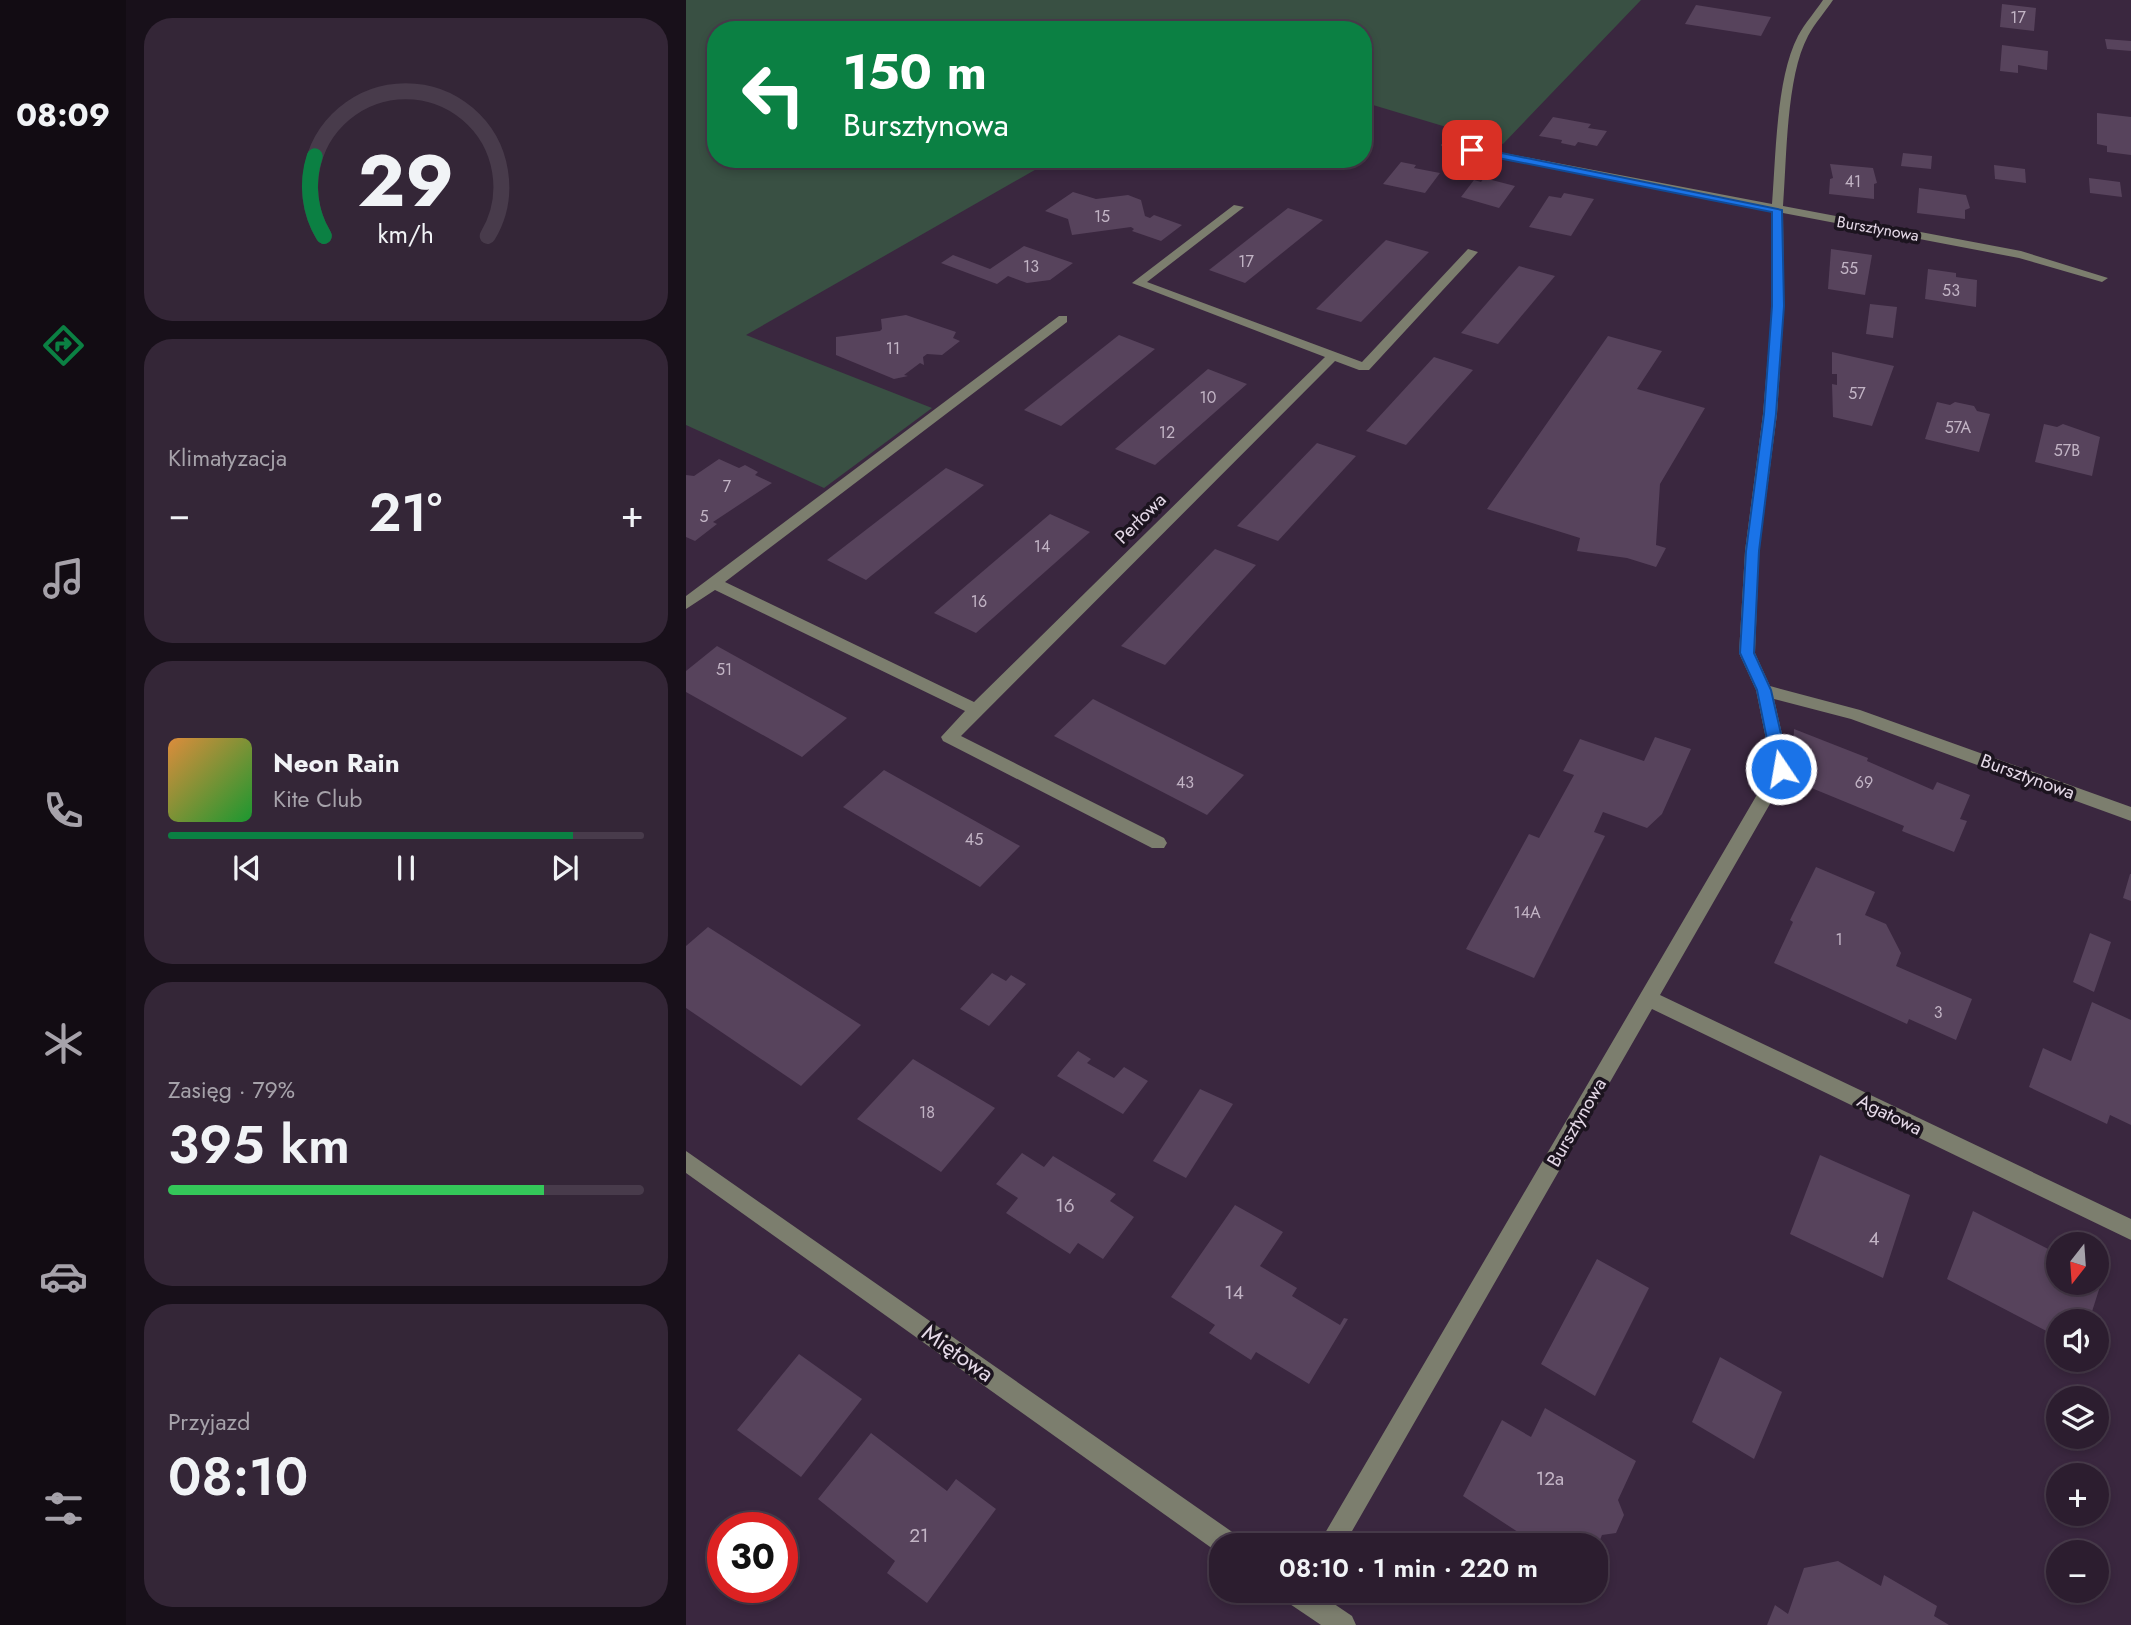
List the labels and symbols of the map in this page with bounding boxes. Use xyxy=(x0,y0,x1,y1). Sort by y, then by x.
house number: 17 xyxy=(2010,6,2026,29)
pin xyxy=(1442,120,1502,180)
house number: 41 xyxy=(1845,170,1861,193)
house number: 15 xyxy=(1094,205,1110,228)
street label: Bursztynowa xyxy=(1835,210,1921,247)
house number: 17 xyxy=(1238,250,1254,273)
house number: 13 xyxy=(1023,255,1039,278)
house number: 55 xyxy=(1840,257,1858,280)
house number: 53 xyxy=(1942,279,1960,302)
house number: 11 xyxy=(886,337,900,360)
house number: 57 xyxy=(1848,382,1866,405)
house number: 10 xyxy=(1200,386,1216,409)
house number: 57A xyxy=(1945,416,1972,439)
house number: 12 xyxy=(1159,421,1175,444)
house number: 57B xyxy=(2054,439,2080,462)
house number: 7 xyxy=(723,475,732,498)
street label: Perłowa xyxy=(1109,487,1172,550)
house number: 5 xyxy=(699,505,709,528)
house number: 14 xyxy=(1034,535,1050,558)
house number: 16 xyxy=(971,590,987,613)
house number: 51 xyxy=(716,658,732,681)
position arrow xyxy=(1744,732,1818,806)
street label: Bursztynowa xyxy=(1977,747,2079,806)
house number: 43 xyxy=(1176,771,1194,794)
house number: 69 xyxy=(1855,771,1873,794)
house number: 45 xyxy=(965,828,983,851)
house number: 14A xyxy=(1513,901,1541,924)
house number: 1 xyxy=(1835,928,1843,951)
house number: 3 xyxy=(1934,1001,1943,1024)
street label: Bursztynowa xyxy=(1540,1073,1613,1172)
street label: Agatowa xyxy=(1853,1087,1927,1142)
house number: 18 xyxy=(919,1101,935,1124)
house number: 16 xyxy=(1055,1192,1075,1219)
house number: 4 xyxy=(1868,1225,1880,1252)
north arrow xyxy=(2046,1232,2109,1295)
house number: 14 xyxy=(1224,1279,1244,1306)
street label: Miętowa xyxy=(915,1316,1001,1390)
house number: 12a xyxy=(1536,1465,1564,1492)
speed limit sign: 30 xyxy=(707,1512,798,1603)
house number: 21 xyxy=(909,1522,929,1549)

